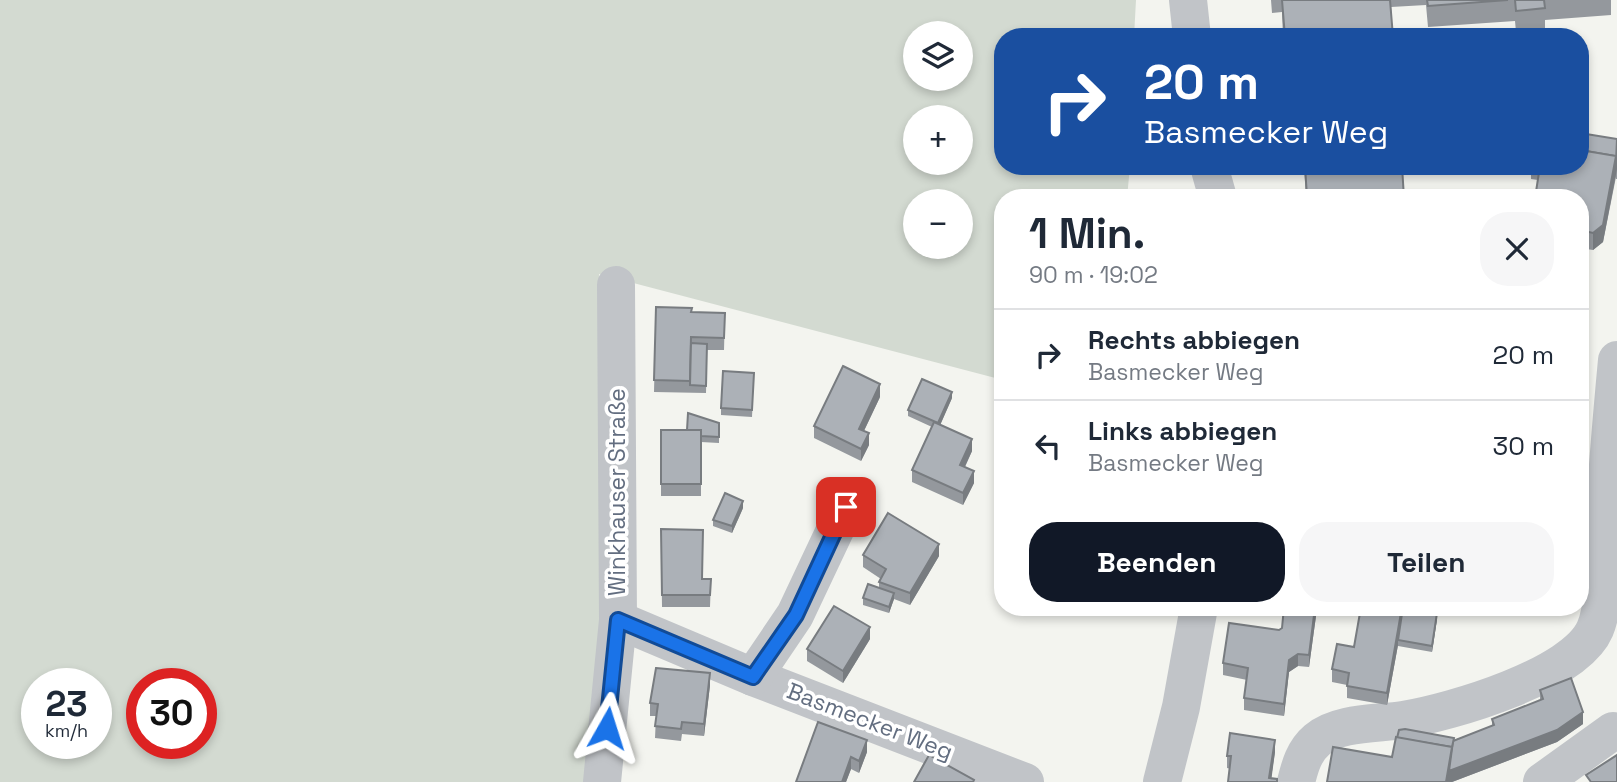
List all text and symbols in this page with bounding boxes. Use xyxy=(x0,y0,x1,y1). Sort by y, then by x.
map controls xyxy=(903,21,973,259)
button: layers xyxy=(903,21,973,91)
text: 20 m xyxy=(1144,51,1259,113)
icon: right xyxy=(1029,56,1120,147)
button: + xyxy=(903,105,973,175)
text: Basmecker Weg xyxy=(1144,112,1388,152)
button: − xyxy=(903,189,973,259)
text: 1 Min. xyxy=(1029,207,1145,260)
button: close xyxy=(1480,212,1554,286)
text: 90 m · 19:02 xyxy=(1029,260,1158,290)
text: Rechts abbiegen xyxy=(1088,323,1300,357)
icon: right xyxy=(1029,336,1067,374)
text: 20 m xyxy=(1493,338,1554,372)
text: Basmecker Weg xyxy=(1088,357,1264,387)
street label: Winkhauser Straße xyxy=(602,388,632,596)
text: Links abbiegen xyxy=(1088,414,1277,448)
icon: left xyxy=(1029,427,1067,465)
text: 30 m xyxy=(1493,429,1554,463)
text: Basmecker Weg xyxy=(1088,448,1264,478)
pin xyxy=(816,477,876,537)
icon: arrive xyxy=(827,488,865,526)
button: Beenden xyxy=(1029,522,1285,602)
button: Teilen xyxy=(1299,522,1554,602)
speed limit sign: 30 xyxy=(126,668,217,759)
street label: Basmecker Weg xyxy=(783,676,957,766)
text: 23 xyxy=(45,682,88,726)
position arrow xyxy=(570,691,644,765)
text: km/h xyxy=(45,719,88,742)

